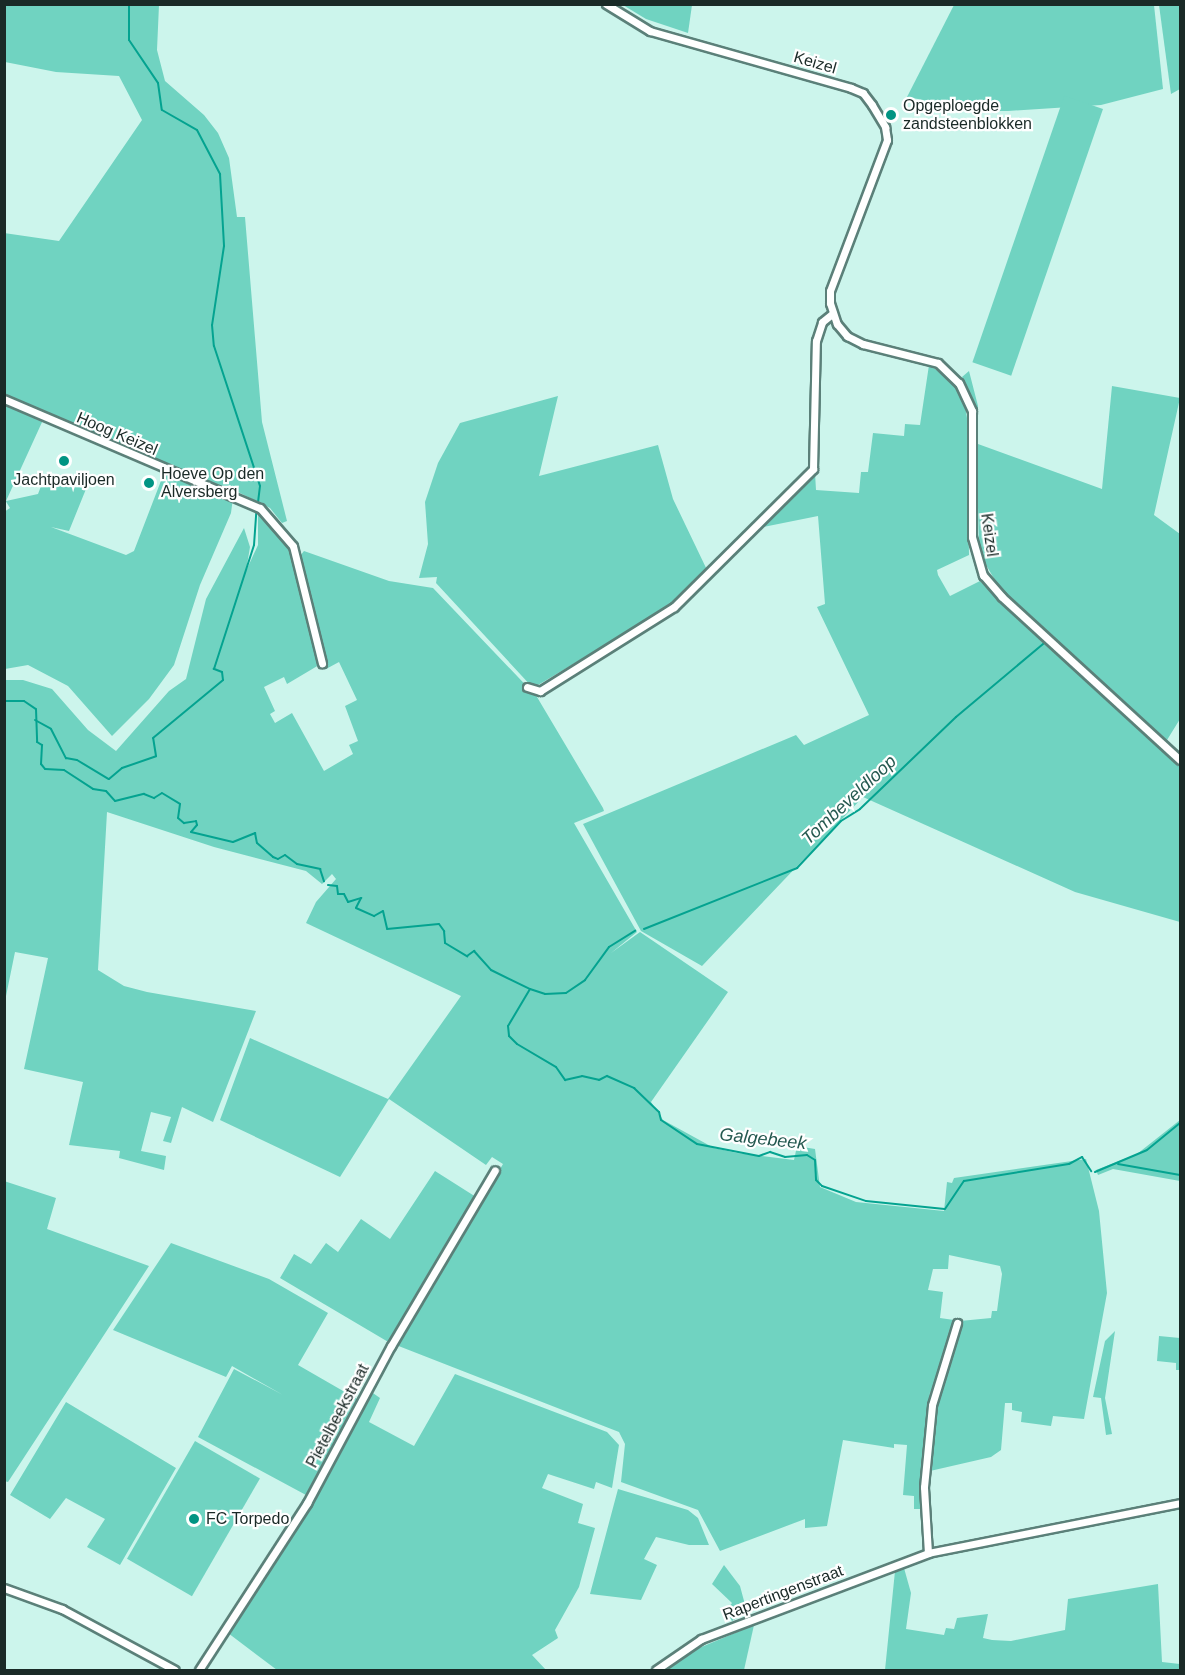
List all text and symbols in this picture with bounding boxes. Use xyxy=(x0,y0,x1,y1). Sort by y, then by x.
street label: Keizel xyxy=(791,48,839,78)
place label: Opgeploegde zandsteenblokken xyxy=(903,96,1032,134)
marker: Opgeploegde zandsteenblokken xyxy=(884,108,898,122)
street label: Hoog Keizel xyxy=(74,408,160,460)
marker: Jachtpaviljoen xyxy=(57,454,71,468)
place label: Hoeve Op den Alversberg xyxy=(161,464,264,502)
place label: Jachtpaviljoen xyxy=(13,470,115,490)
marker: Hoeve Op den Alversberg xyxy=(142,476,156,490)
street label: Keizel xyxy=(976,512,1002,558)
water label: Tombeveldloop xyxy=(797,751,901,849)
water label: Galgebeek xyxy=(719,1124,807,1154)
street label: Pietelbeekstraat xyxy=(303,1361,373,1471)
place label: FC Torpedo xyxy=(206,1509,290,1529)
marker: FC Torpedo xyxy=(187,1512,201,1526)
street label: Rapertingenstraat xyxy=(720,1561,846,1625)

